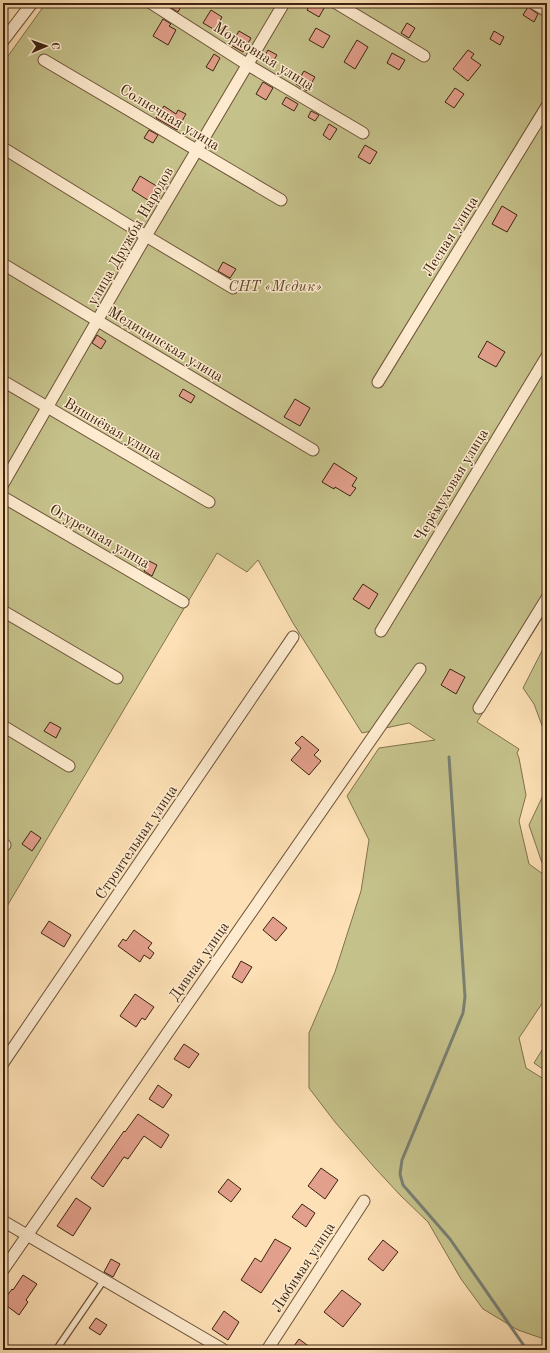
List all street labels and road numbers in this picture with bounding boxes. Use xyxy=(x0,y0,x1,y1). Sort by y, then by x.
street label: Морковная улица xyxy=(210,20,317,95)
street label: Солнечная улица xyxy=(117,83,222,154)
street label: улица Дружбы Народов xyxy=(86,165,177,308)
street label: Лесная улица xyxy=(421,194,482,279)
street label: Медицинская улица xyxy=(105,305,226,386)
street label: Вишнёвая улица xyxy=(61,396,164,465)
street label: Черёмуховая улица xyxy=(413,426,492,545)
street label: Огуречная улица xyxy=(46,503,153,572)
street label: Строительная улица xyxy=(94,783,181,903)
street label: Дивная улица xyxy=(168,919,233,1004)
street label: Любимая улица xyxy=(270,1220,339,1315)

